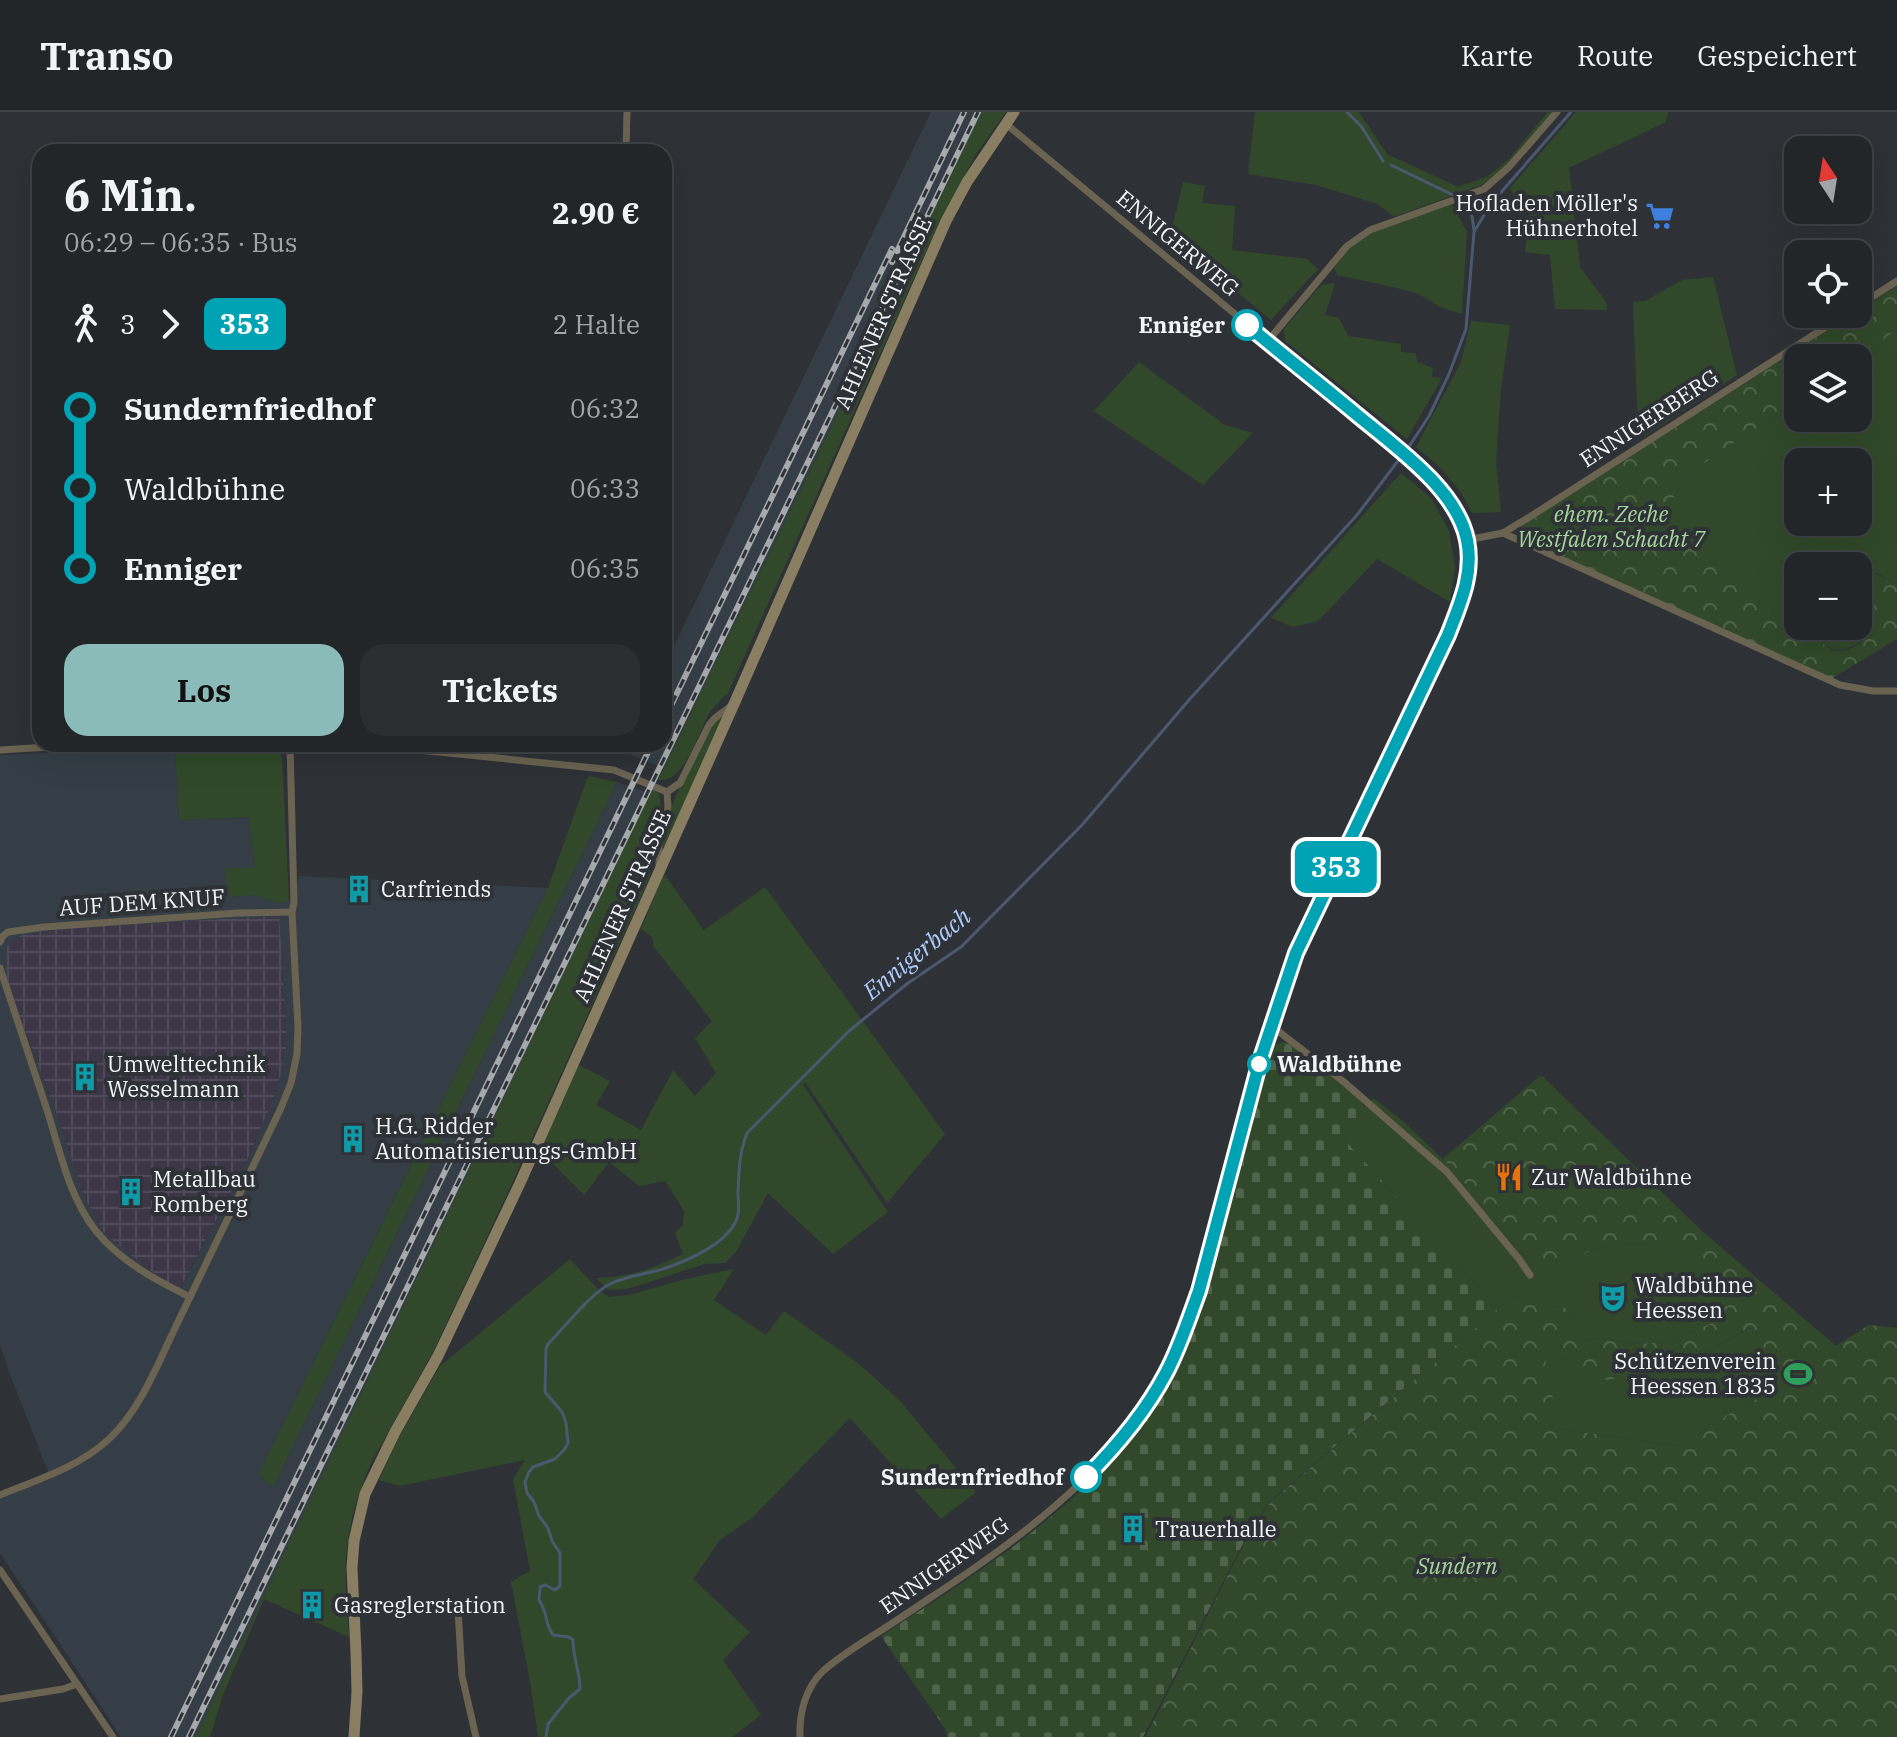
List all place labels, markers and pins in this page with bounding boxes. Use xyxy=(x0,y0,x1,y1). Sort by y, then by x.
place label: Hofladen Möller's Hühnerhotel xyxy=(1455,188,1638,242)
supermarket icon: Hofladen Möller's Hühnerhotel xyxy=(1645,201,1675,231)
place label: Enniger xyxy=(1138,310,1225,339)
marker: Enniger xyxy=(1232,310,1262,340)
building icon: Carfriends xyxy=(344,874,374,904)
place label: Carfriends xyxy=(381,874,491,903)
place label: Umwelttechnik Wesselmann xyxy=(107,1049,265,1103)
place label: Waldbühne xyxy=(1277,1049,1402,1078)
marker: Waldbühne xyxy=(1248,1053,1270,1075)
building icon: Umwelttechnik Wesselmann xyxy=(70,1062,100,1092)
place label: H.G. Ridder Automatisierungs-GmbH xyxy=(375,1111,637,1165)
building icon: H.G. Ridder Automatisierungs-GmbH xyxy=(338,1124,368,1154)
restaurant icon: Zur Waldbühne xyxy=(1494,1162,1524,1192)
place label: Zur Waldbühne xyxy=(1531,1162,1692,1191)
place label: Metallbau Romberg xyxy=(153,1164,256,1218)
building icon: Metallbau Romberg xyxy=(116,1177,146,1207)
place label: Waldbühne Heessen xyxy=(1635,1270,1753,1324)
theatre icon: Waldbühne Heessen xyxy=(1598,1283,1628,1313)
place label: Schützenverein Heessen 1835 xyxy=(1614,1346,1776,1400)
sports icon: Schützenverein Heessen 1835 xyxy=(1783,1359,1813,1389)
place label: Sundernfriedhof xyxy=(881,1462,1066,1491)
marker: Sundernfriedhof xyxy=(1071,1462,1101,1492)
building icon: Trauerhalle xyxy=(1118,1514,1148,1544)
place label: Trauerhalle xyxy=(1155,1514,1277,1543)
building icon: Gasreglerstation xyxy=(297,1590,327,1620)
place label: Gasreglerstation xyxy=(334,1590,506,1619)

